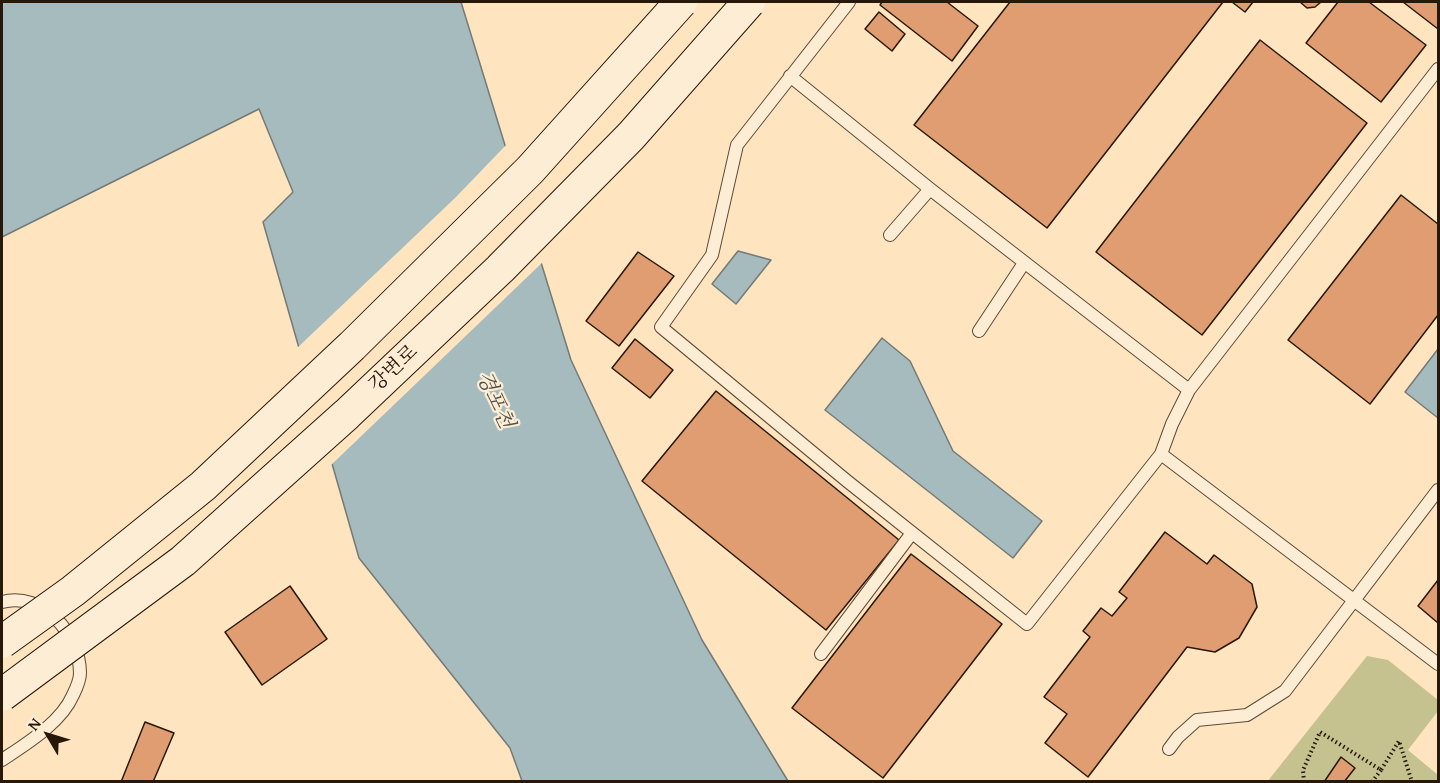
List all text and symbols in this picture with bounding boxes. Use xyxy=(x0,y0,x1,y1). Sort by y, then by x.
street label: 강변로 xyxy=(365,340,423,398)
water label: 경포천 xyxy=(470,367,518,433)
north arrow xyxy=(18,705,78,765)
text: N xyxy=(21,712,47,736)

